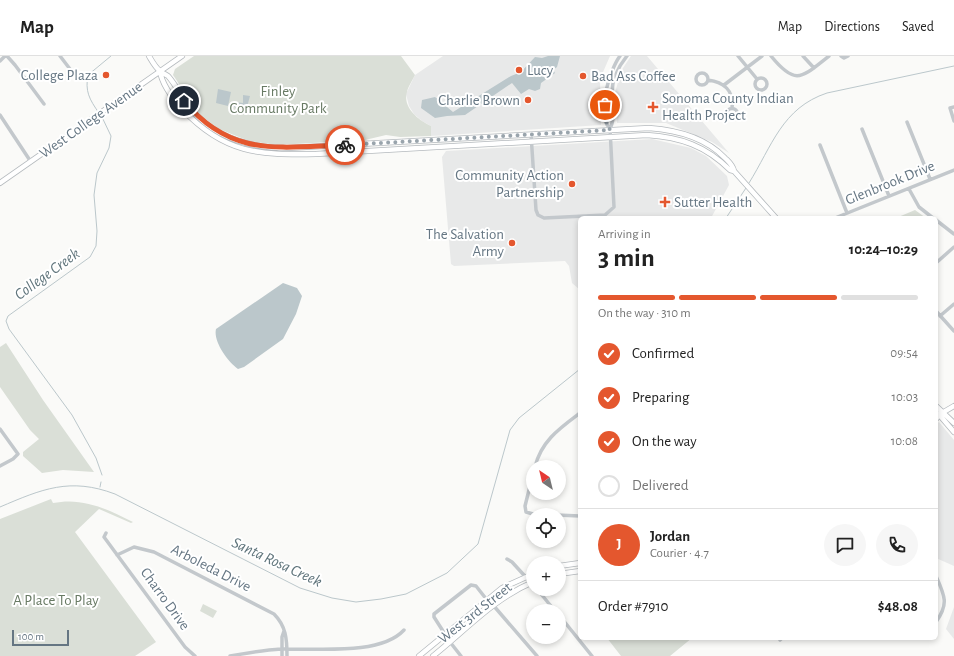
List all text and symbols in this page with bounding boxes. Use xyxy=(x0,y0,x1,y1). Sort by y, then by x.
text: Map xyxy=(20,18,54,37)
text: Map xyxy=(778,20,802,34)
text: Directions xyxy=(824,20,880,34)
text: Saved xyxy=(902,20,934,34)
place label: Lucy xyxy=(527,63,554,78)
marker: Lucy xyxy=(514,65,524,75)
place label: College Plaza xyxy=(21,68,98,83)
place label: Bad Ass Coffee xyxy=(591,69,676,84)
marker: College Plaza xyxy=(101,70,111,80)
marker: Bad Ass Coffee xyxy=(578,71,588,81)
street label: West College Avenue xyxy=(37,79,145,161)
pin xyxy=(167,84,201,118)
park label: Finley Community Park xyxy=(230,84,327,116)
pin xyxy=(588,88,622,122)
icon: home xyxy=(173,90,195,112)
place label: Sonoma County Indian Health Project xyxy=(662,91,794,123)
place label: Charlie Brown xyxy=(438,93,520,108)
icon: bag xyxy=(594,94,616,116)
marker: Charlie Brown xyxy=(523,95,533,105)
marker: Sonoma County Indian Health Project xyxy=(647,101,659,113)
courier xyxy=(325,125,365,165)
icon: bike xyxy=(334,134,356,156)
street label: Glenbrook Drive xyxy=(843,158,937,208)
place label: Community Action Partnership xyxy=(455,168,564,200)
marker: Community Action Partnership xyxy=(567,179,577,189)
place label: Sutter Health xyxy=(674,195,752,210)
marker: Sutter Health xyxy=(659,196,671,208)
place label: The Salvation Army xyxy=(426,227,505,259)
text: Arriving in xyxy=(598,228,651,241)
marker: The Salvation Army xyxy=(507,238,517,248)
text: 10:24–10:29 xyxy=(849,242,918,257)
water label: College Creek xyxy=(12,245,82,303)
text: 3 min xyxy=(598,245,655,271)
text: On the way · 310 m xyxy=(598,307,691,320)
icon: check xyxy=(598,343,620,365)
text: Confirmed xyxy=(632,346,694,361)
text: 09:54 xyxy=(890,347,918,360)
icon: check xyxy=(598,387,620,409)
text: Preparing xyxy=(632,390,689,405)
text: 10:03 xyxy=(891,391,918,404)
icon: check xyxy=(598,431,620,453)
text: On the way xyxy=(632,434,697,449)
text: 10:08 xyxy=(891,435,918,448)
north arrow xyxy=(526,460,566,500)
map controls xyxy=(526,460,566,644)
text: Delivered xyxy=(632,478,689,493)
button: locate xyxy=(526,508,566,548)
button: chat xyxy=(824,524,866,566)
button: phone xyxy=(876,524,918,566)
text: Jordan xyxy=(650,529,690,544)
water label: Santa Rosa Creek xyxy=(230,534,324,590)
text: J xyxy=(616,537,622,552)
street label: Arboleda Drive xyxy=(169,541,253,595)
text: Courier · 4.7 xyxy=(650,547,709,560)
button: + xyxy=(526,556,566,596)
street label: Charro Drive xyxy=(137,565,193,633)
street label: West 3rd Street xyxy=(435,580,515,646)
park label: A Place To Play xyxy=(13,593,99,608)
text: Order #7910 xyxy=(598,599,669,614)
text: $48.08 xyxy=(878,599,918,614)
button: − xyxy=(526,604,566,644)
scale bar xyxy=(12,628,69,647)
text: 100 m xyxy=(18,631,44,642)

